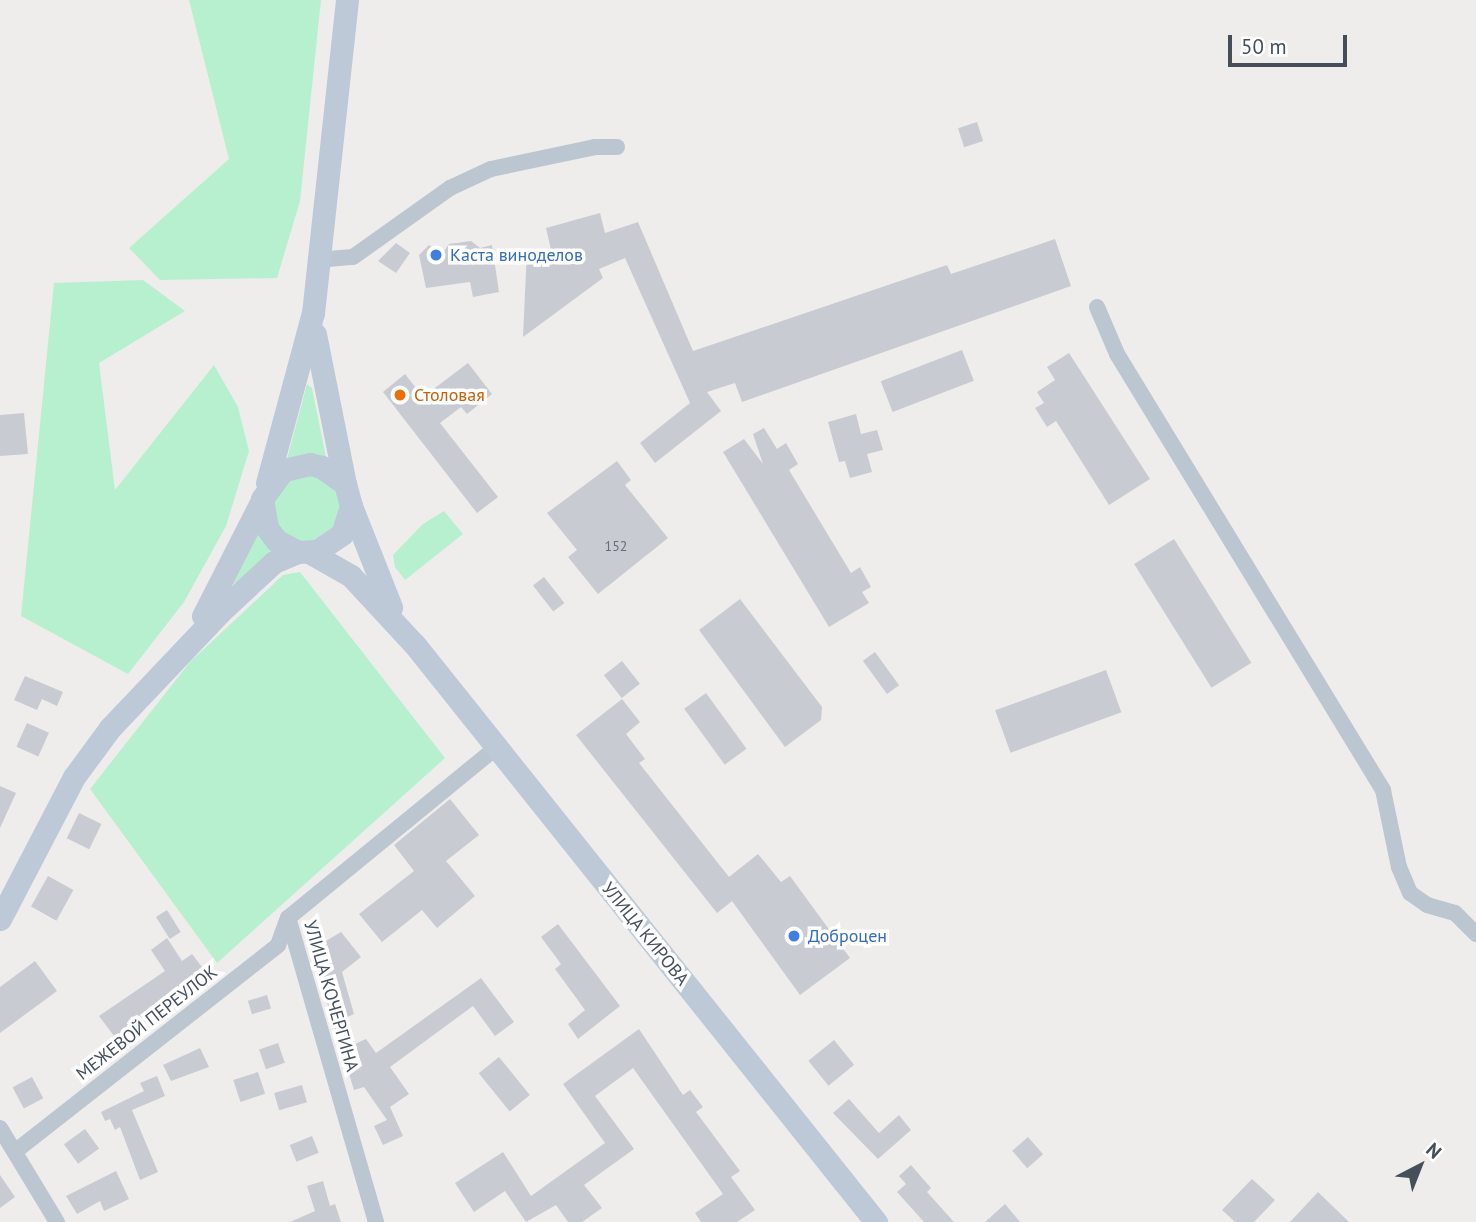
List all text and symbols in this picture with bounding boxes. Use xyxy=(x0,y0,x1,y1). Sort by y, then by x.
scale bar xyxy=(1231,21,1350,65)
text: 50 m xyxy=(1241,33,1287,60)
place label: Каста виноделов xyxy=(450,244,583,266)
marker: Каста виноделов xyxy=(428,247,444,263)
place label: Столовая xyxy=(414,384,485,406)
marker: Столовая xyxy=(392,387,408,403)
house number: 152 xyxy=(605,538,627,554)
street label: УЛИЦА КИРОВА xyxy=(597,878,693,990)
street label: УЛИЦА КОЧЕРГИНА xyxy=(299,918,363,1074)
place label: Доброцен xyxy=(808,925,887,947)
marker: Доброцен xyxy=(786,928,802,944)
street label: МЕЖЕВОЙ ПЕРЕУЛОК xyxy=(72,961,222,1085)
north arrow xyxy=(1385,1131,1455,1201)
text: N xyxy=(1421,1137,1447,1163)

